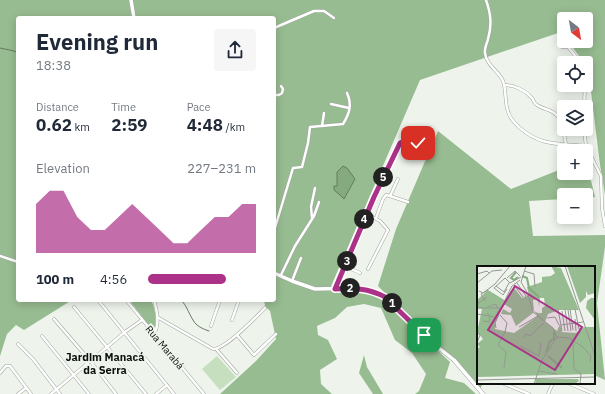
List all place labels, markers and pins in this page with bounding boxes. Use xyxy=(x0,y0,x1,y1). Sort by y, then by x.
pin xyxy=(401,126,435,160)
pin: 5 xyxy=(373,167,393,187)
pin: 4 xyxy=(354,209,374,229)
pin: 3 xyxy=(337,251,357,271)
pin: 2 xyxy=(340,278,360,298)
pin: 1 xyxy=(382,293,402,313)
pin xyxy=(407,318,441,352)

